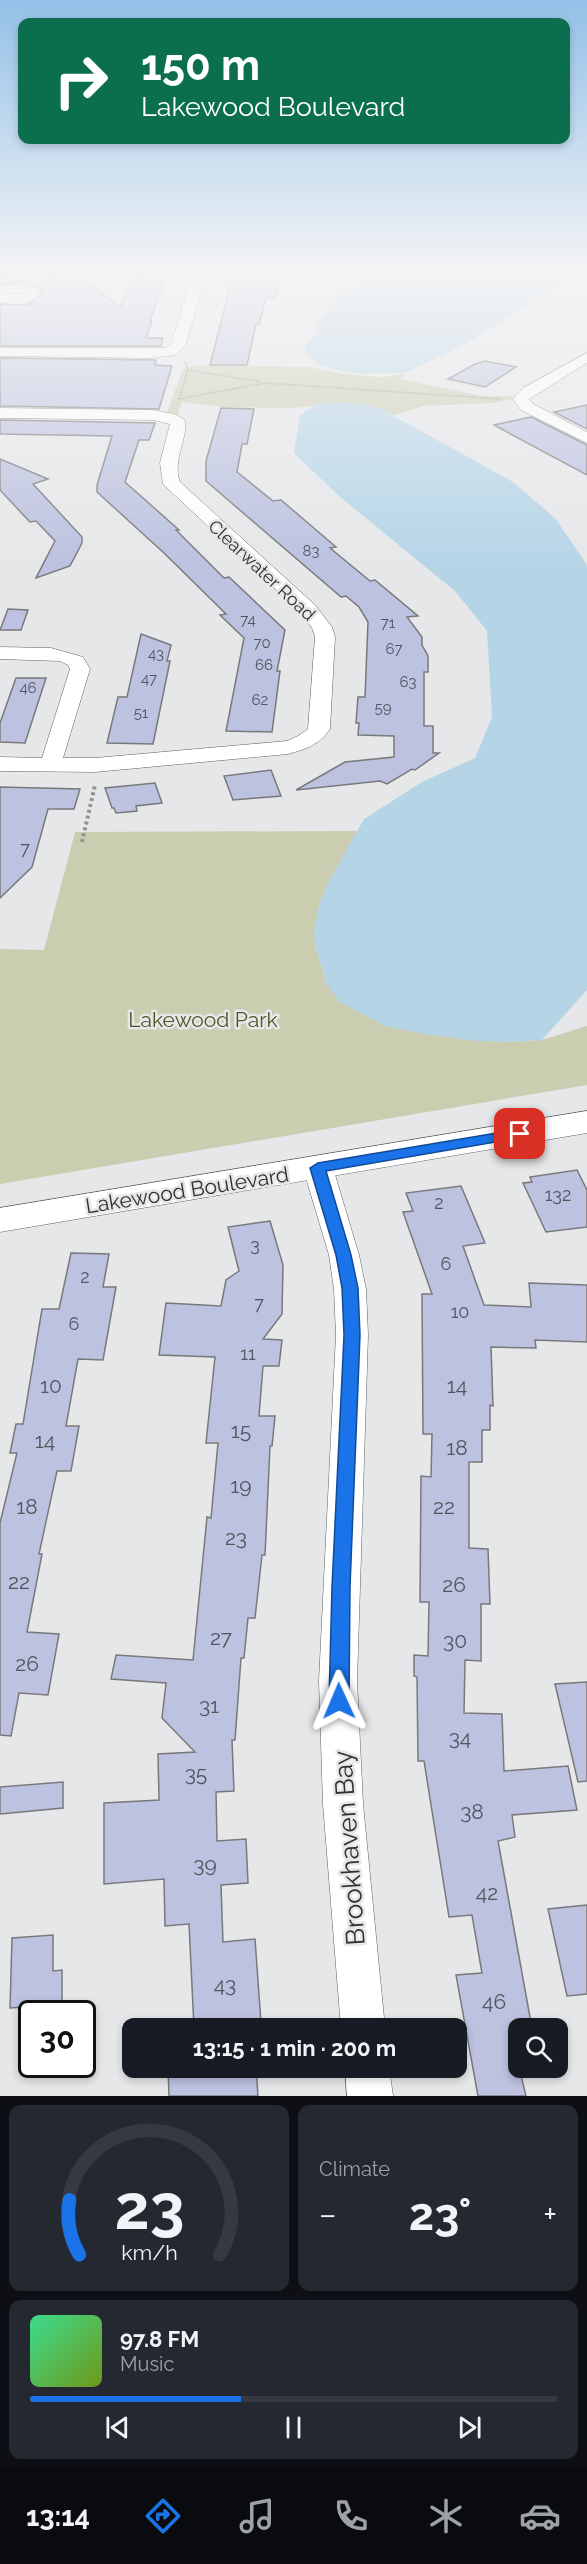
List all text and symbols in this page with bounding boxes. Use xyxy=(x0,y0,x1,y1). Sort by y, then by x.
text: 150 m xyxy=(141,41,260,90)
icon: right xyxy=(42,42,120,120)
text: Lakewood Boulevard xyxy=(141,91,405,122)
street label: Clearwater Road xyxy=(204,515,320,625)
house number: 83 xyxy=(303,542,319,560)
house number: 74 xyxy=(240,611,256,629)
house number: 71 xyxy=(381,614,396,632)
house number: 70 xyxy=(253,634,271,652)
house number: 67 xyxy=(385,640,403,658)
house number: 43 xyxy=(148,645,164,663)
house number: 66 xyxy=(255,656,273,674)
house number: 47 xyxy=(141,670,157,688)
house number: 63 xyxy=(399,673,417,691)
house number: 46 xyxy=(19,679,37,697)
house number: 62 xyxy=(252,691,269,709)
house number: 59 xyxy=(375,699,392,717)
house number: 51 xyxy=(134,704,149,722)
house number: 7 xyxy=(20,838,30,859)
park label: Lakewood Park xyxy=(128,1007,278,1032)
pin xyxy=(494,1108,545,1159)
icon: arrive xyxy=(503,1117,536,1150)
street label: Lakewood Boulevard xyxy=(84,1162,290,1218)
house number: 132 xyxy=(545,1184,571,1205)
house number: 2 xyxy=(434,1192,444,1213)
house number: 3 xyxy=(250,1234,260,1255)
house number: 6 xyxy=(441,1253,452,1274)
house number: 2 xyxy=(80,1266,90,1287)
house number: 7 xyxy=(254,1293,264,1314)
house number: 10 xyxy=(451,1301,469,1322)
house number: 6 xyxy=(69,1313,80,1334)
house number: 11 xyxy=(240,1343,256,1364)
house number: 10 xyxy=(40,1373,62,1398)
house number: 14 xyxy=(447,1373,467,1398)
house number: 15 xyxy=(231,1418,251,1443)
house number: 14 xyxy=(35,1428,55,1453)
house number: 18 xyxy=(446,1435,468,1460)
house number: 19 xyxy=(230,1473,252,1498)
house number: 18 xyxy=(16,1494,38,1519)
house number: 22 xyxy=(433,1494,455,1519)
house number: 23 xyxy=(225,1525,247,1550)
house number: 22 xyxy=(8,1569,30,1594)
house number: 26 xyxy=(442,1572,466,1597)
house number: 27 xyxy=(210,1625,233,1650)
house number: 30 xyxy=(443,1628,467,1653)
house number: 26 xyxy=(15,1651,39,1676)
position arrow xyxy=(307,1669,371,1733)
house number: 31 xyxy=(199,1693,219,1718)
house number: 34 xyxy=(449,1725,471,1750)
street label: Brookhaven Bay xyxy=(327,1750,371,1946)
house number: 35 xyxy=(185,1761,207,1786)
house number: 38 xyxy=(460,1799,484,1824)
house number: 39 xyxy=(193,1852,217,1877)
house number: 42 xyxy=(476,1880,498,1905)
house number: 43 xyxy=(214,1972,236,1997)
house number: 46 xyxy=(482,1989,506,2014)
speed limit sign: 30 xyxy=(18,2000,96,2078)
map controls xyxy=(508,2018,568,2078)
button: search xyxy=(508,2018,568,2078)
text: 13:15 · 1 min · 200 m xyxy=(193,2035,396,2061)
text: Climate xyxy=(319,2157,390,2181)
text: 23 xyxy=(114,2170,184,2244)
text: 23° xyxy=(409,2188,471,2241)
text: − xyxy=(319,2195,337,2234)
text: + xyxy=(543,2195,557,2234)
text: km/h xyxy=(121,2240,177,2265)
text: 97.8 FM xyxy=(120,2326,199,2352)
text: Music xyxy=(120,2352,174,2376)
icon: previous xyxy=(101,2411,134,2444)
icon: pause xyxy=(277,2411,310,2444)
icon: next xyxy=(453,2411,486,2444)
icon: directions xyxy=(142,2495,184,2537)
icon: music xyxy=(236,2495,278,2537)
icon: phone xyxy=(330,2495,372,2537)
icon: climate xyxy=(425,2495,467,2537)
icon: car xyxy=(519,2495,561,2537)
text: 13:14 xyxy=(26,2501,90,2532)

